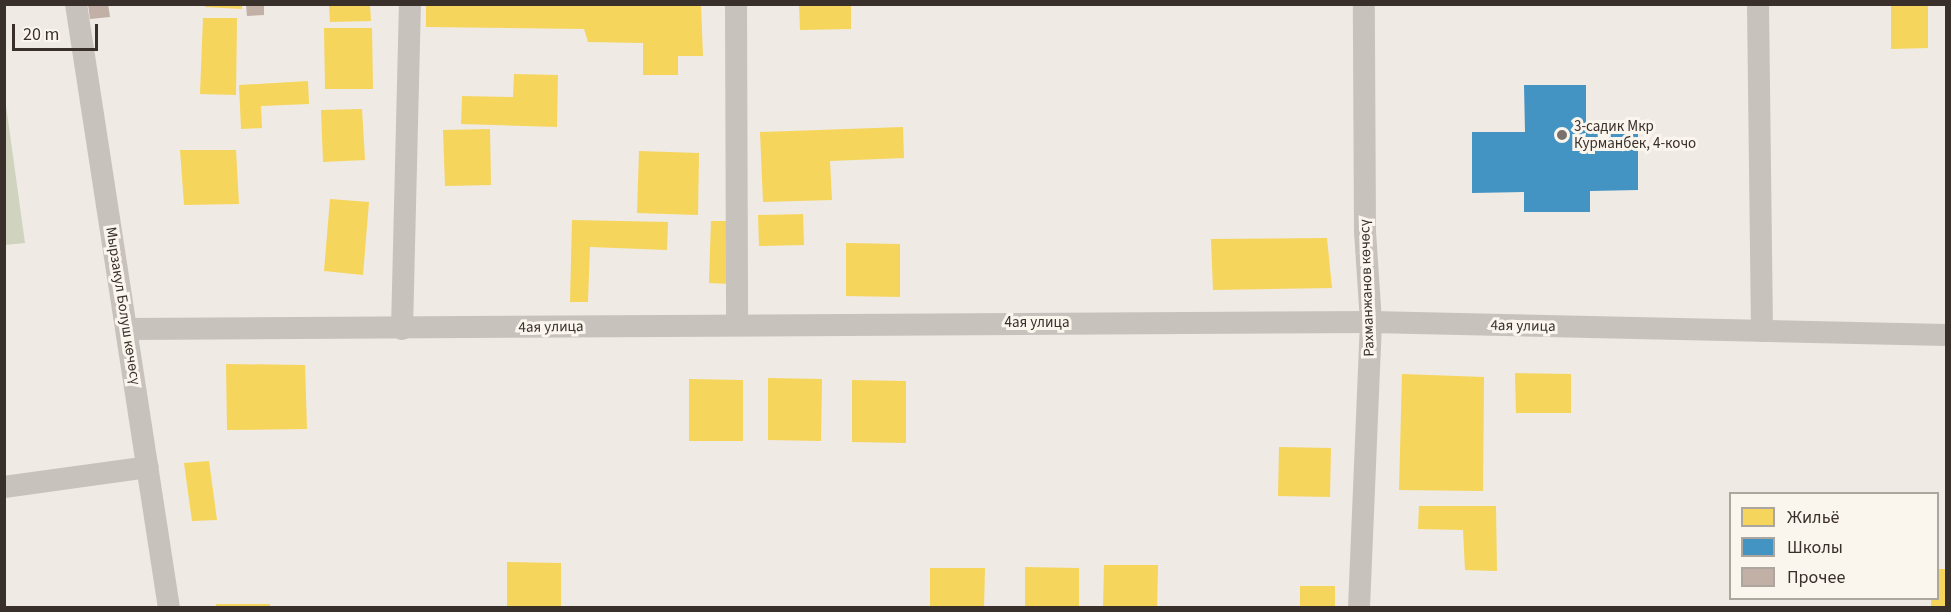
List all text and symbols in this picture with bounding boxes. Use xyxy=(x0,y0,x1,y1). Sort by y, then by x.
scale bar xyxy=(15,12,100,50)
text: 20 m xyxy=(23,22,59,47)
place label: 3-садик Мкр Курманбек, 4-кочо xyxy=(1574,117,1696,152)
marker: 3-садик Мкр Курманбек, 4-кочо xyxy=(1555,128,1569,142)
street label: Рахманжанов көчөсү xyxy=(1356,219,1378,357)
street label: Мырзакул Болуш көчөсү xyxy=(102,226,144,386)
street label: 4ая улица xyxy=(1004,314,1070,332)
street label: 4ая улица xyxy=(1490,316,1556,336)
street label: 4ая улица xyxy=(518,317,584,337)
legend xyxy=(1729,492,1939,600)
text: Жильё xyxy=(1787,505,1839,530)
text: Школы xyxy=(1787,535,1843,560)
text: Прочее xyxy=(1787,565,1845,590)

